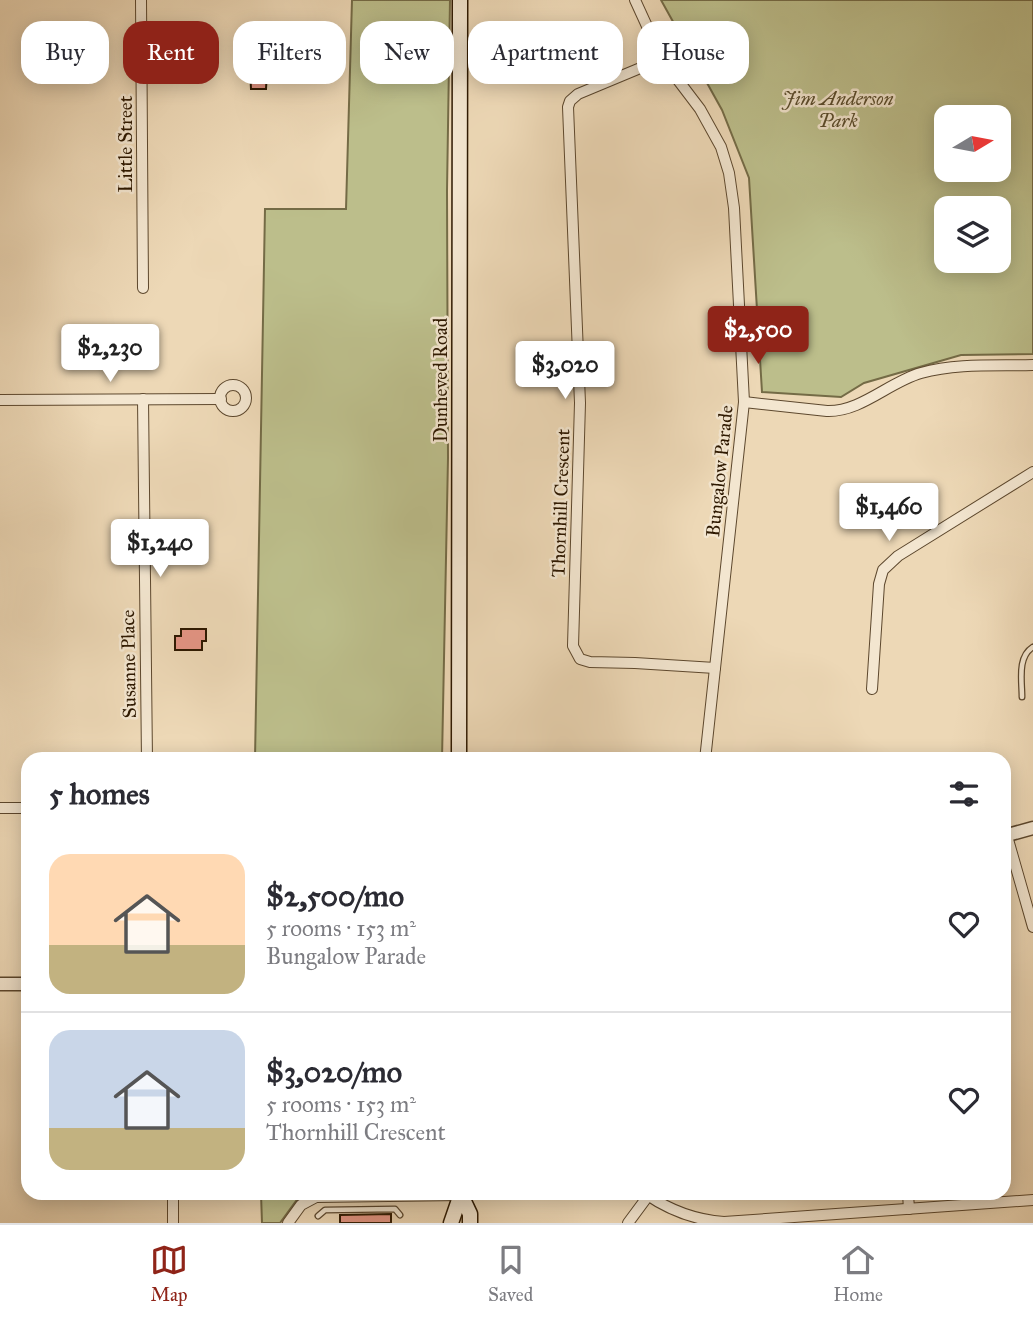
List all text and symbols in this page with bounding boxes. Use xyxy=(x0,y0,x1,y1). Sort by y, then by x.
chip: Buy xyxy=(21,21,109,84)
chip: Rent xyxy=(123,21,219,84)
chip: Filters xyxy=(233,21,346,84)
chip: New xyxy=(360,21,454,84)
chip: Apartment xyxy=(468,21,623,84)
chip: House xyxy=(637,21,749,84)
park label: Jim Anderson Park xyxy=(782,87,893,132)
street label: Little Street xyxy=(114,95,137,192)
north arrow xyxy=(934,105,1012,182)
map controls xyxy=(934,105,1011,273)
button: layers xyxy=(934,196,1011,273)
pin: $2,500 xyxy=(701,306,815,366)
text: $2,500 xyxy=(724,315,792,343)
street label: Dunheved Road xyxy=(429,317,452,442)
pin: $2,230 xyxy=(53,324,167,384)
text: $2,230 xyxy=(77,333,143,361)
pin: $3,020 xyxy=(508,342,622,401)
text: $3,020 xyxy=(531,350,599,378)
street label: Bungalow Parade xyxy=(701,404,739,538)
street label: Thornhill Crescent xyxy=(546,428,575,578)
pin: $1,460 xyxy=(832,484,946,543)
text: $1,460 xyxy=(855,492,923,520)
pin: $1,240 xyxy=(103,520,217,579)
text: $1,240 xyxy=(127,528,193,556)
street label: Susanne Place xyxy=(116,609,141,718)
icon: filters xyxy=(945,775,983,813)
text: 5 homes xyxy=(49,776,150,812)
text: $2,500/mo xyxy=(266,878,404,914)
icon: home xyxy=(105,882,189,966)
icon: heart xyxy=(945,905,983,943)
text: 5 rooms · 153 m² xyxy=(266,914,416,942)
text: Bungalow Parade xyxy=(266,942,426,970)
text: $3,020/mo xyxy=(266,1054,402,1090)
icon: home xyxy=(105,1058,189,1142)
icon: heart xyxy=(945,1081,983,1119)
text: 5 rooms · 153 m² xyxy=(266,1090,416,1118)
text: Thornhill Crescent xyxy=(266,1118,446,1146)
tab: Map xyxy=(150,1241,188,1306)
tab: Saved xyxy=(488,1241,533,1306)
tab: Home xyxy=(833,1241,883,1306)

